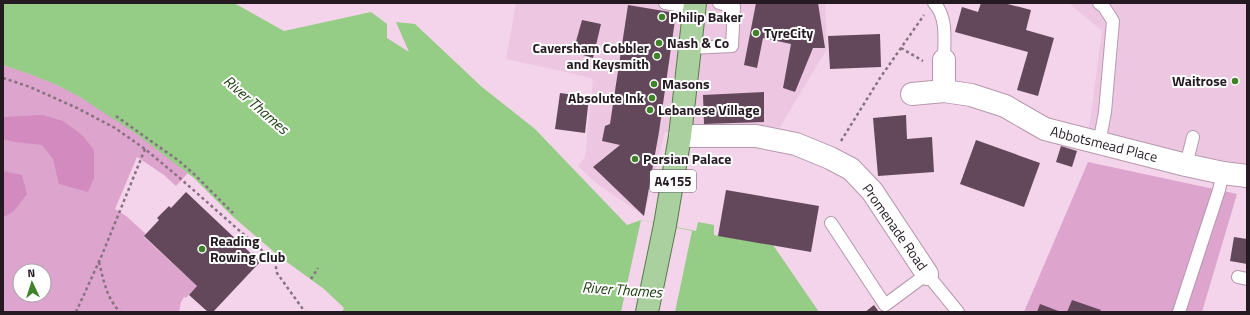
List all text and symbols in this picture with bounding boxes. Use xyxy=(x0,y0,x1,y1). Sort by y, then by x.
place label: Philip Baker xyxy=(670,6,743,27)
marker: Philip Baker xyxy=(657,12,667,22)
place label: TyreCity xyxy=(764,22,813,43)
marker: TyreCity xyxy=(751,28,761,38)
place label: Nash & Co xyxy=(667,32,729,53)
place label: Caversham Cobbler and Keysmith xyxy=(532,37,649,74)
marker: Nash & Co xyxy=(654,38,664,48)
marker: Caversham Cobbler and Keysmith xyxy=(652,51,662,61)
water label: River Thames xyxy=(219,70,295,141)
place label: Waitrose xyxy=(1172,70,1227,91)
place label: Masons xyxy=(662,73,710,94)
marker: Waitrose xyxy=(1230,76,1240,86)
marker: Masons xyxy=(649,79,659,89)
place label: Absolute Ink xyxy=(568,87,645,108)
marker: Absolute Ink xyxy=(647,93,657,103)
place label: Lebanese Village xyxy=(658,99,760,120)
marker: Lebanese Village xyxy=(645,105,655,115)
street label: Abbotsmead Place xyxy=(1048,120,1160,167)
place label: Persian Palace xyxy=(643,148,731,169)
marker: Persian Palace xyxy=(630,154,640,164)
road number: A4155 xyxy=(650,170,696,192)
street label: Promenade Road xyxy=(858,179,933,274)
place label: Reading Rowing Club xyxy=(210,230,286,267)
marker: Reading Rowing Club xyxy=(197,244,207,254)
north arrow xyxy=(12,263,52,303)
text: N xyxy=(27,265,36,281)
water label: River Thames xyxy=(581,275,664,304)

